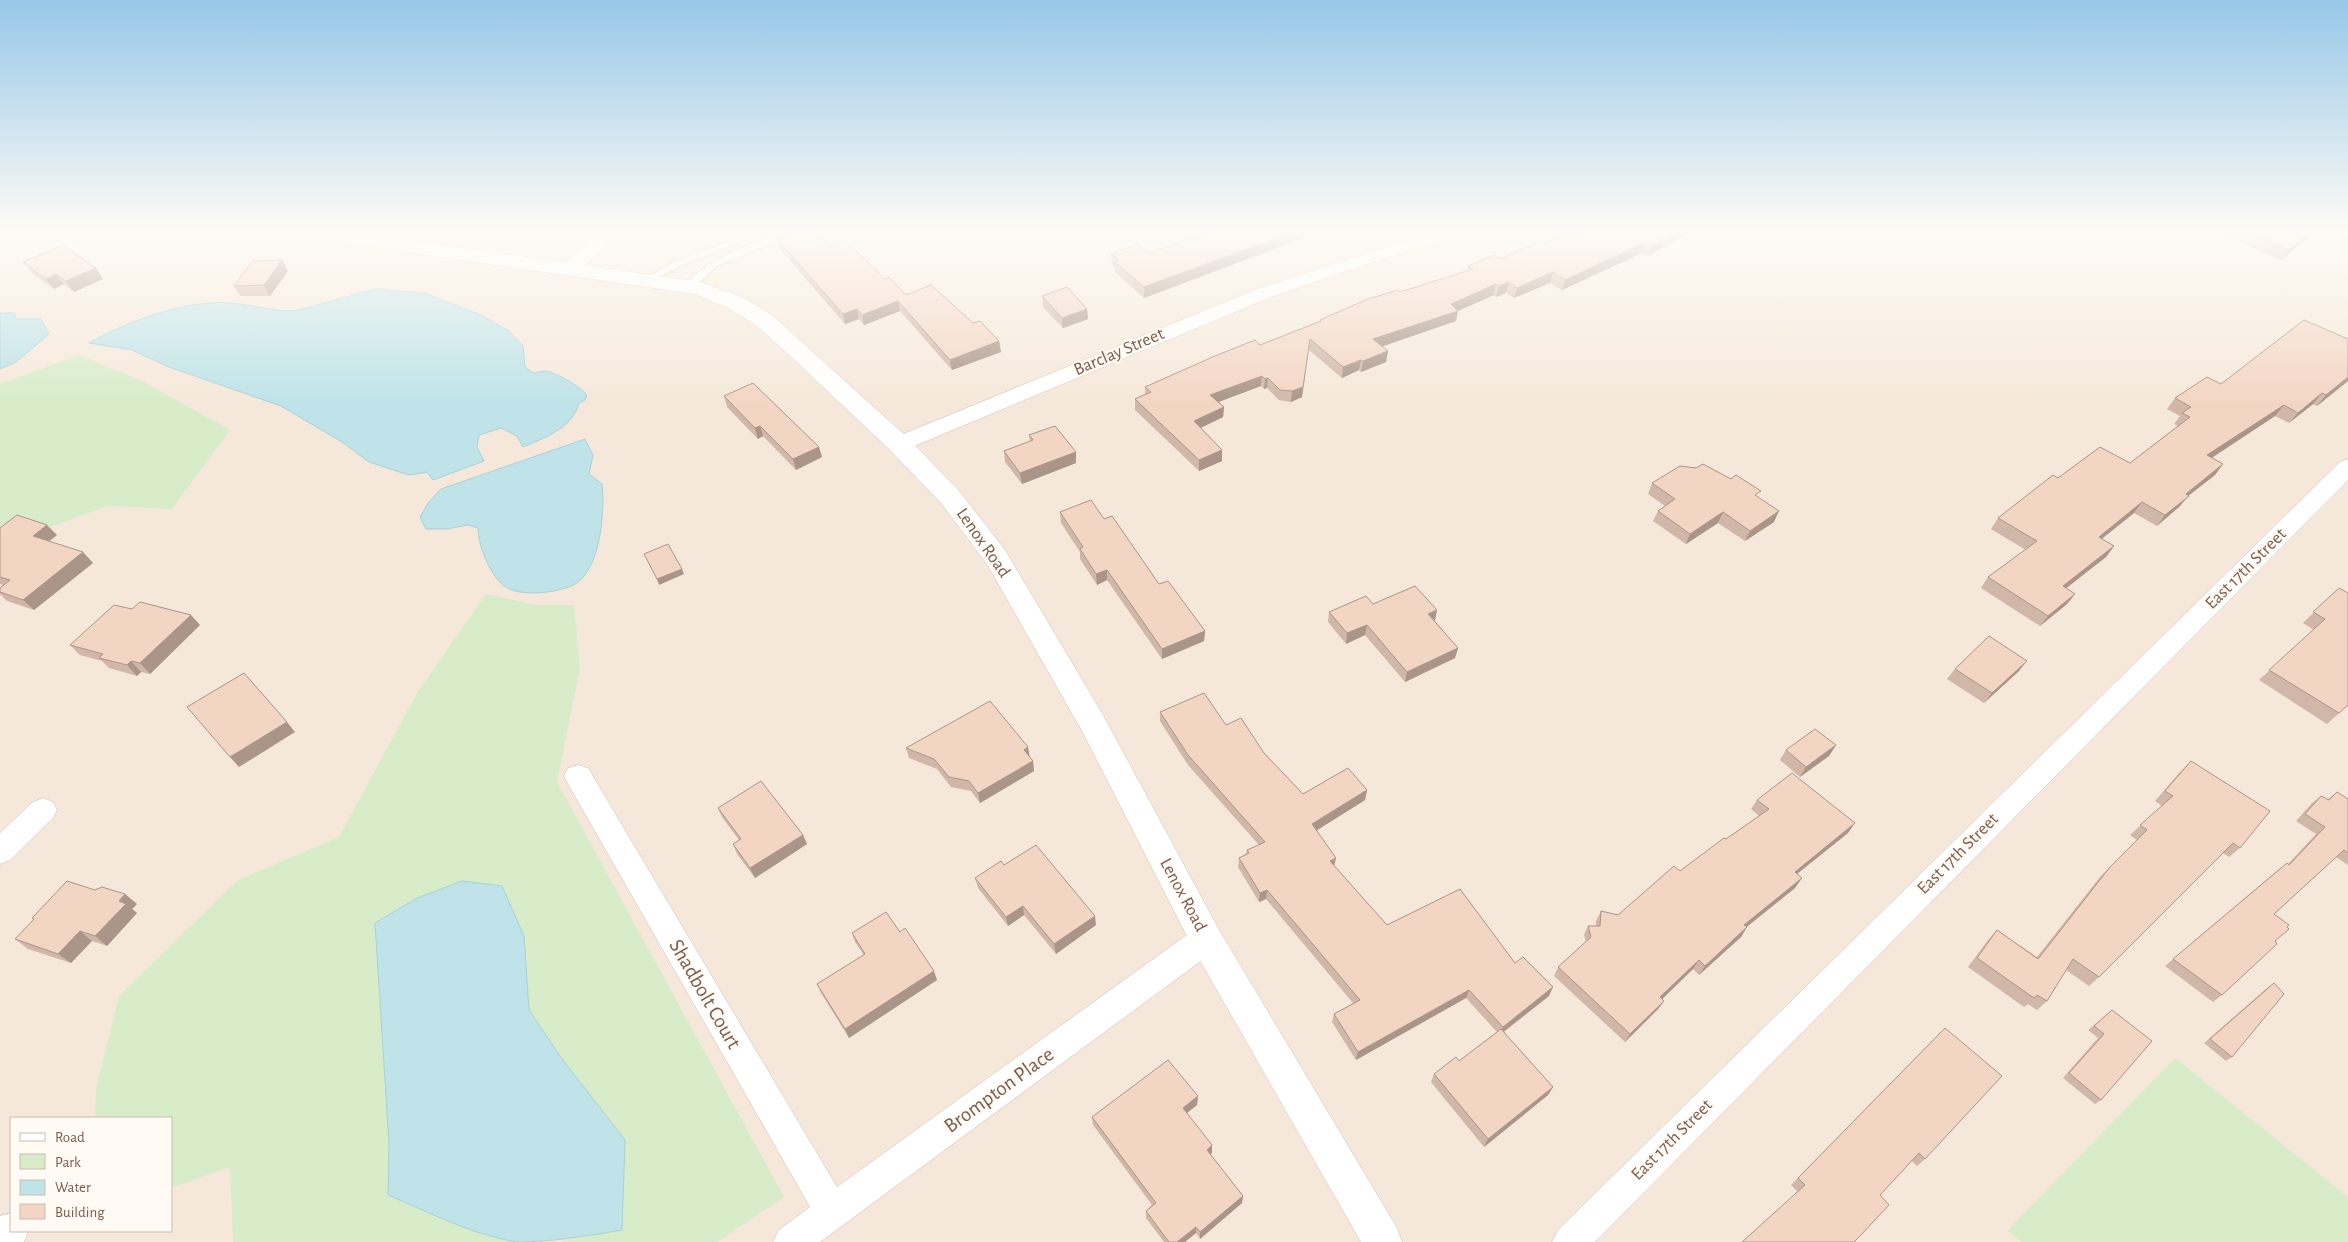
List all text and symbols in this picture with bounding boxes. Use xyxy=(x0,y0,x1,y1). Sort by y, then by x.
street label: Barclay Street xyxy=(1071,325,1167,379)
street label: Lenox Road xyxy=(953,505,1013,581)
street label: East 17th Street xyxy=(2202,525,2290,613)
street label: East 17th Street xyxy=(1914,810,2002,898)
street label: Lenox Road xyxy=(1156,855,1210,935)
street label: Shadbolt Court xyxy=(665,936,745,1053)
street label: Brompton Place xyxy=(940,1043,1058,1137)
street label: East 17th Street xyxy=(1628,1096,1716,1184)
legend xyxy=(10,1117,172,1232)
text: Road xyxy=(55,1130,85,1145)
text: Park xyxy=(55,1155,81,1170)
text: Water xyxy=(55,1180,91,1195)
text: Building xyxy=(55,1205,105,1220)

